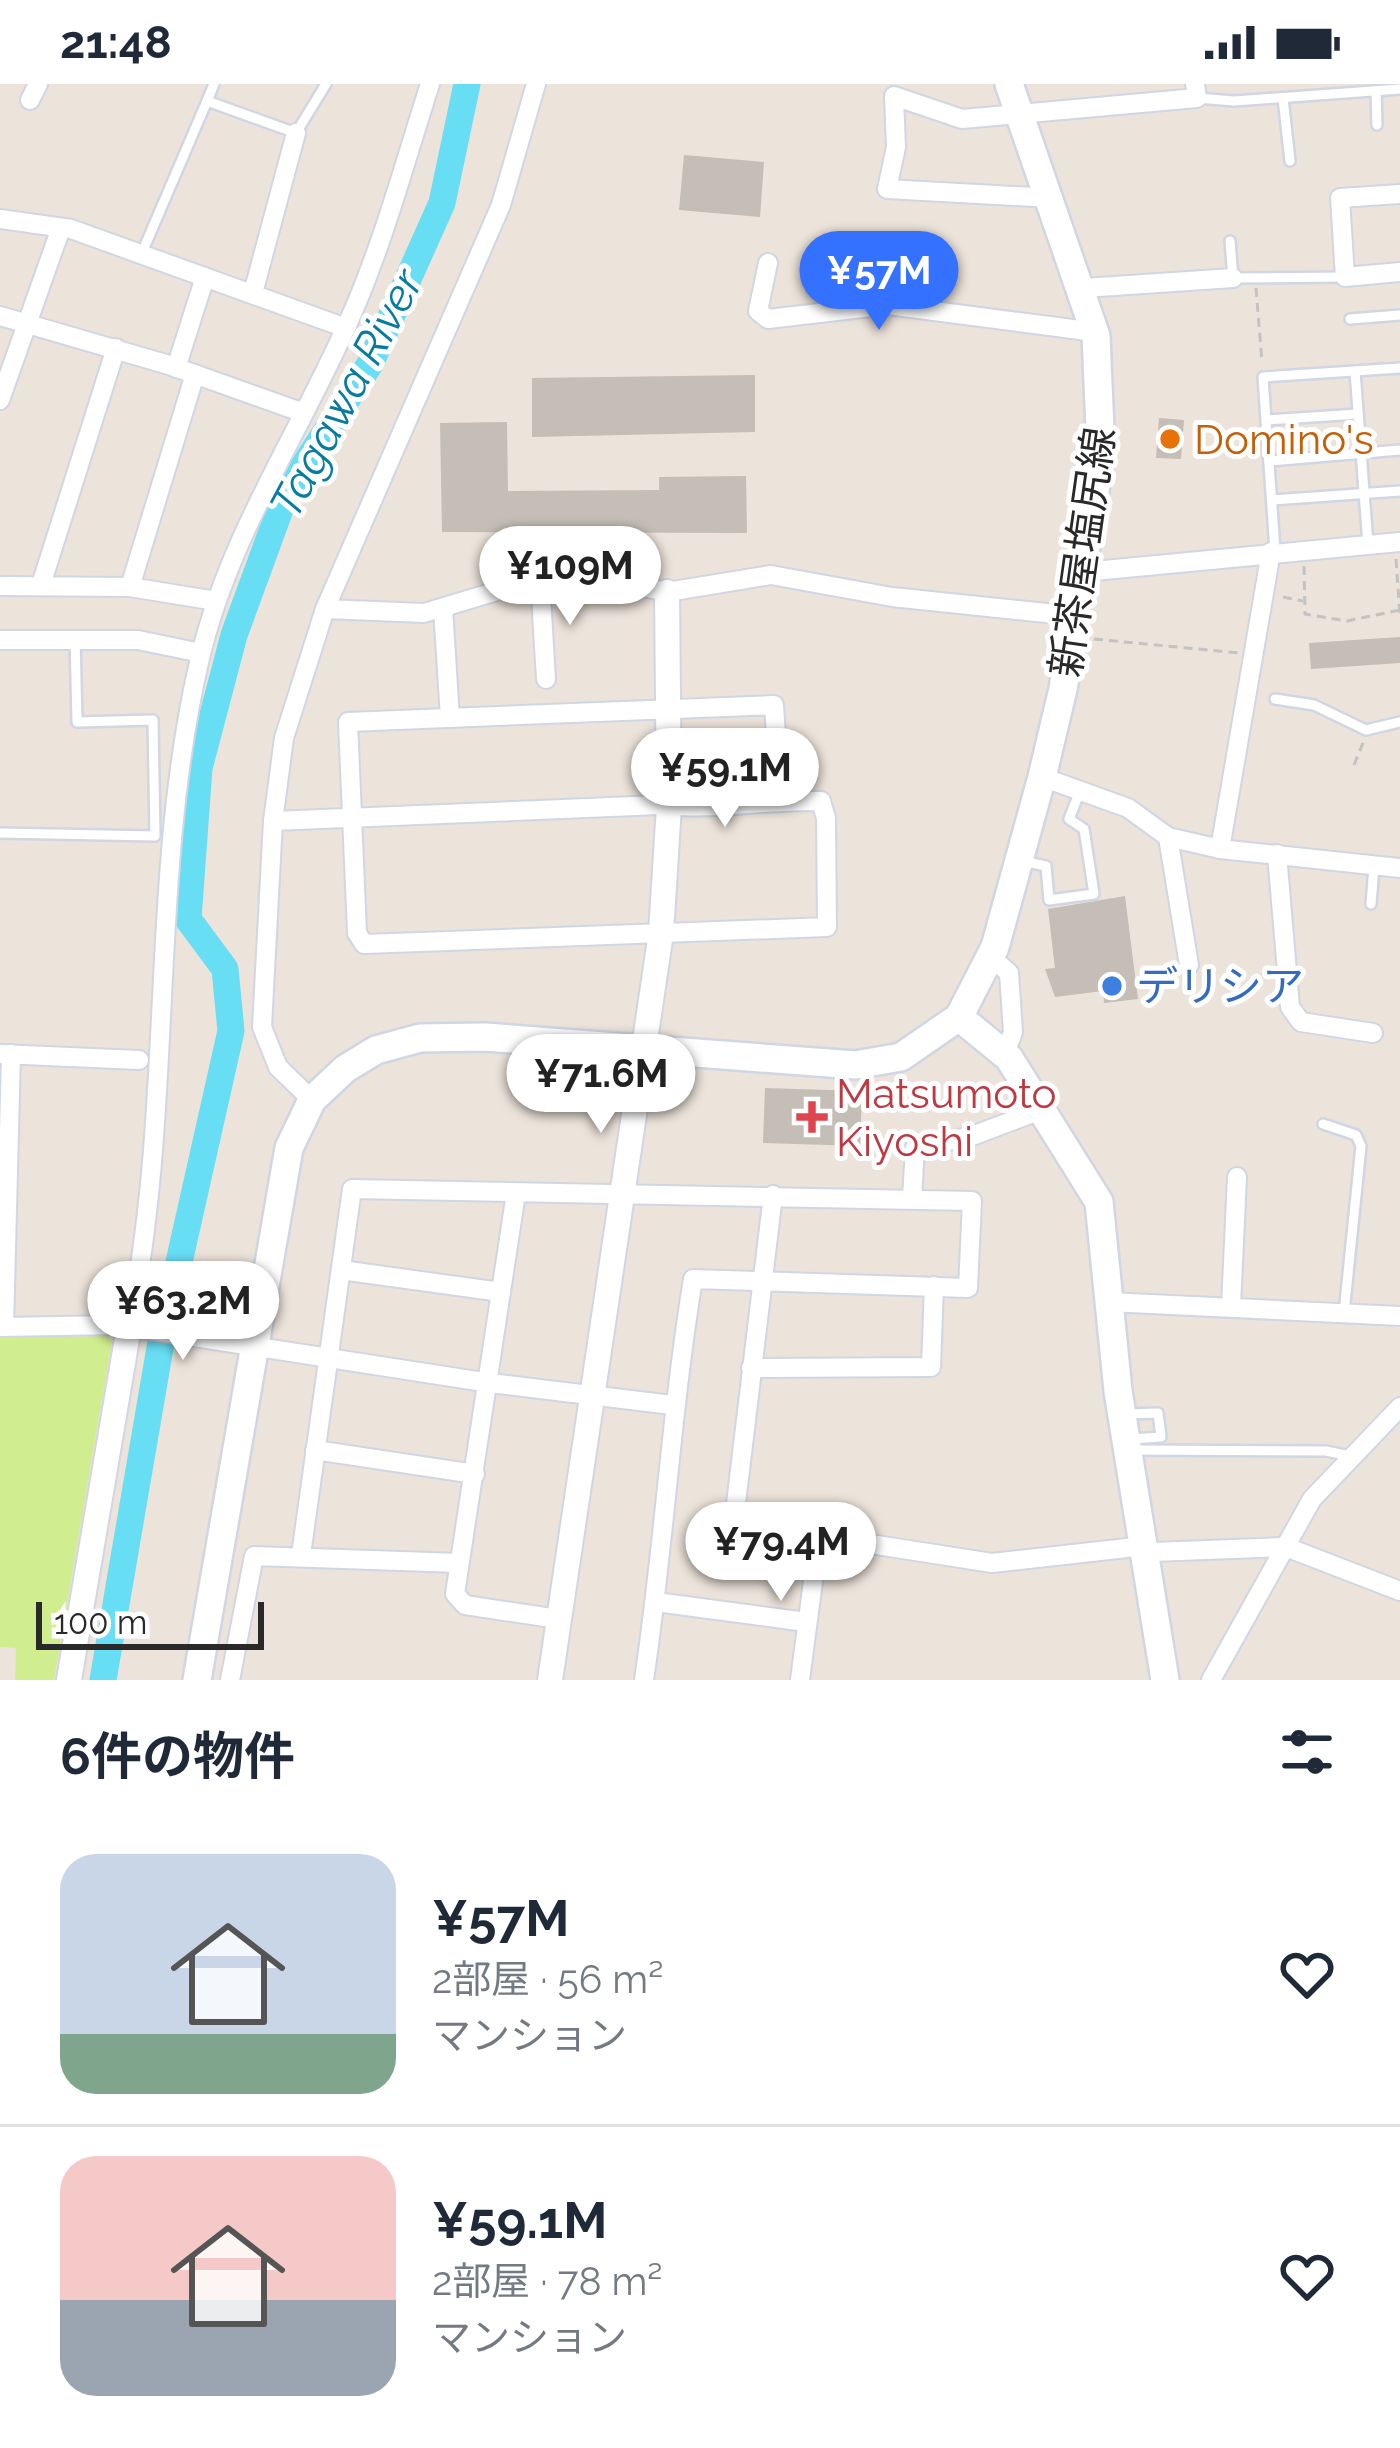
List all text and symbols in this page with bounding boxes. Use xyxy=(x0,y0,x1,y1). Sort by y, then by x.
text: 21:48 xyxy=(60,16,172,69)
pin: ¥57M xyxy=(808,231,950,333)
text: ¥57M xyxy=(827,247,932,293)
water label: Tagawa River xyxy=(259,259,435,526)
place label: Domino's xyxy=(1194,415,1374,464)
street label: 新茶屋塩尻線 xyxy=(1041,424,1124,680)
marker: Domino's xyxy=(1157,426,1183,452)
pin: ¥109M xyxy=(486,526,654,628)
text: ¥109M xyxy=(506,542,634,588)
pin: ¥59.1M xyxy=(627,728,823,830)
text: ¥59.1M xyxy=(658,744,792,790)
place label: デリシア xyxy=(1136,962,1304,1011)
marker: デリシア xyxy=(1099,973,1125,999)
pin: ¥71.6M xyxy=(503,1034,699,1136)
text: ¥71.6M xyxy=(533,1050,669,1096)
place label: Matsumoto Kiyoshi xyxy=(836,1069,1057,1166)
marker: Matsumoto Kiyoshi xyxy=(799,1104,825,1130)
pin: ¥63.2M xyxy=(85,1261,281,1363)
text: ¥63.2M xyxy=(114,1277,252,1323)
pin: ¥79.4M xyxy=(683,1502,879,1604)
text: ¥79.4M xyxy=(712,1518,850,1564)
scale bar xyxy=(36,1596,264,1649)
text: 100 m xyxy=(54,1603,147,1642)
icon: filters xyxy=(1274,1719,1340,1785)
text: 6件の物件 xyxy=(60,1726,295,1786)
text: ¥57M xyxy=(432,1888,569,1948)
icon: home xyxy=(156,1902,300,2046)
icon: heart xyxy=(1274,1941,1340,2007)
text: 2部屋 · 56 m² xyxy=(432,1956,663,2002)
text: マンション xyxy=(432,2012,627,2058)
text: ¥59.1M xyxy=(432,2190,607,2250)
icon: home xyxy=(156,2204,300,2348)
icon: heart xyxy=(1274,2243,1340,2309)
text: 2部屋 · 78 m² xyxy=(432,2258,663,2304)
text: マンション xyxy=(432,2314,627,2360)

